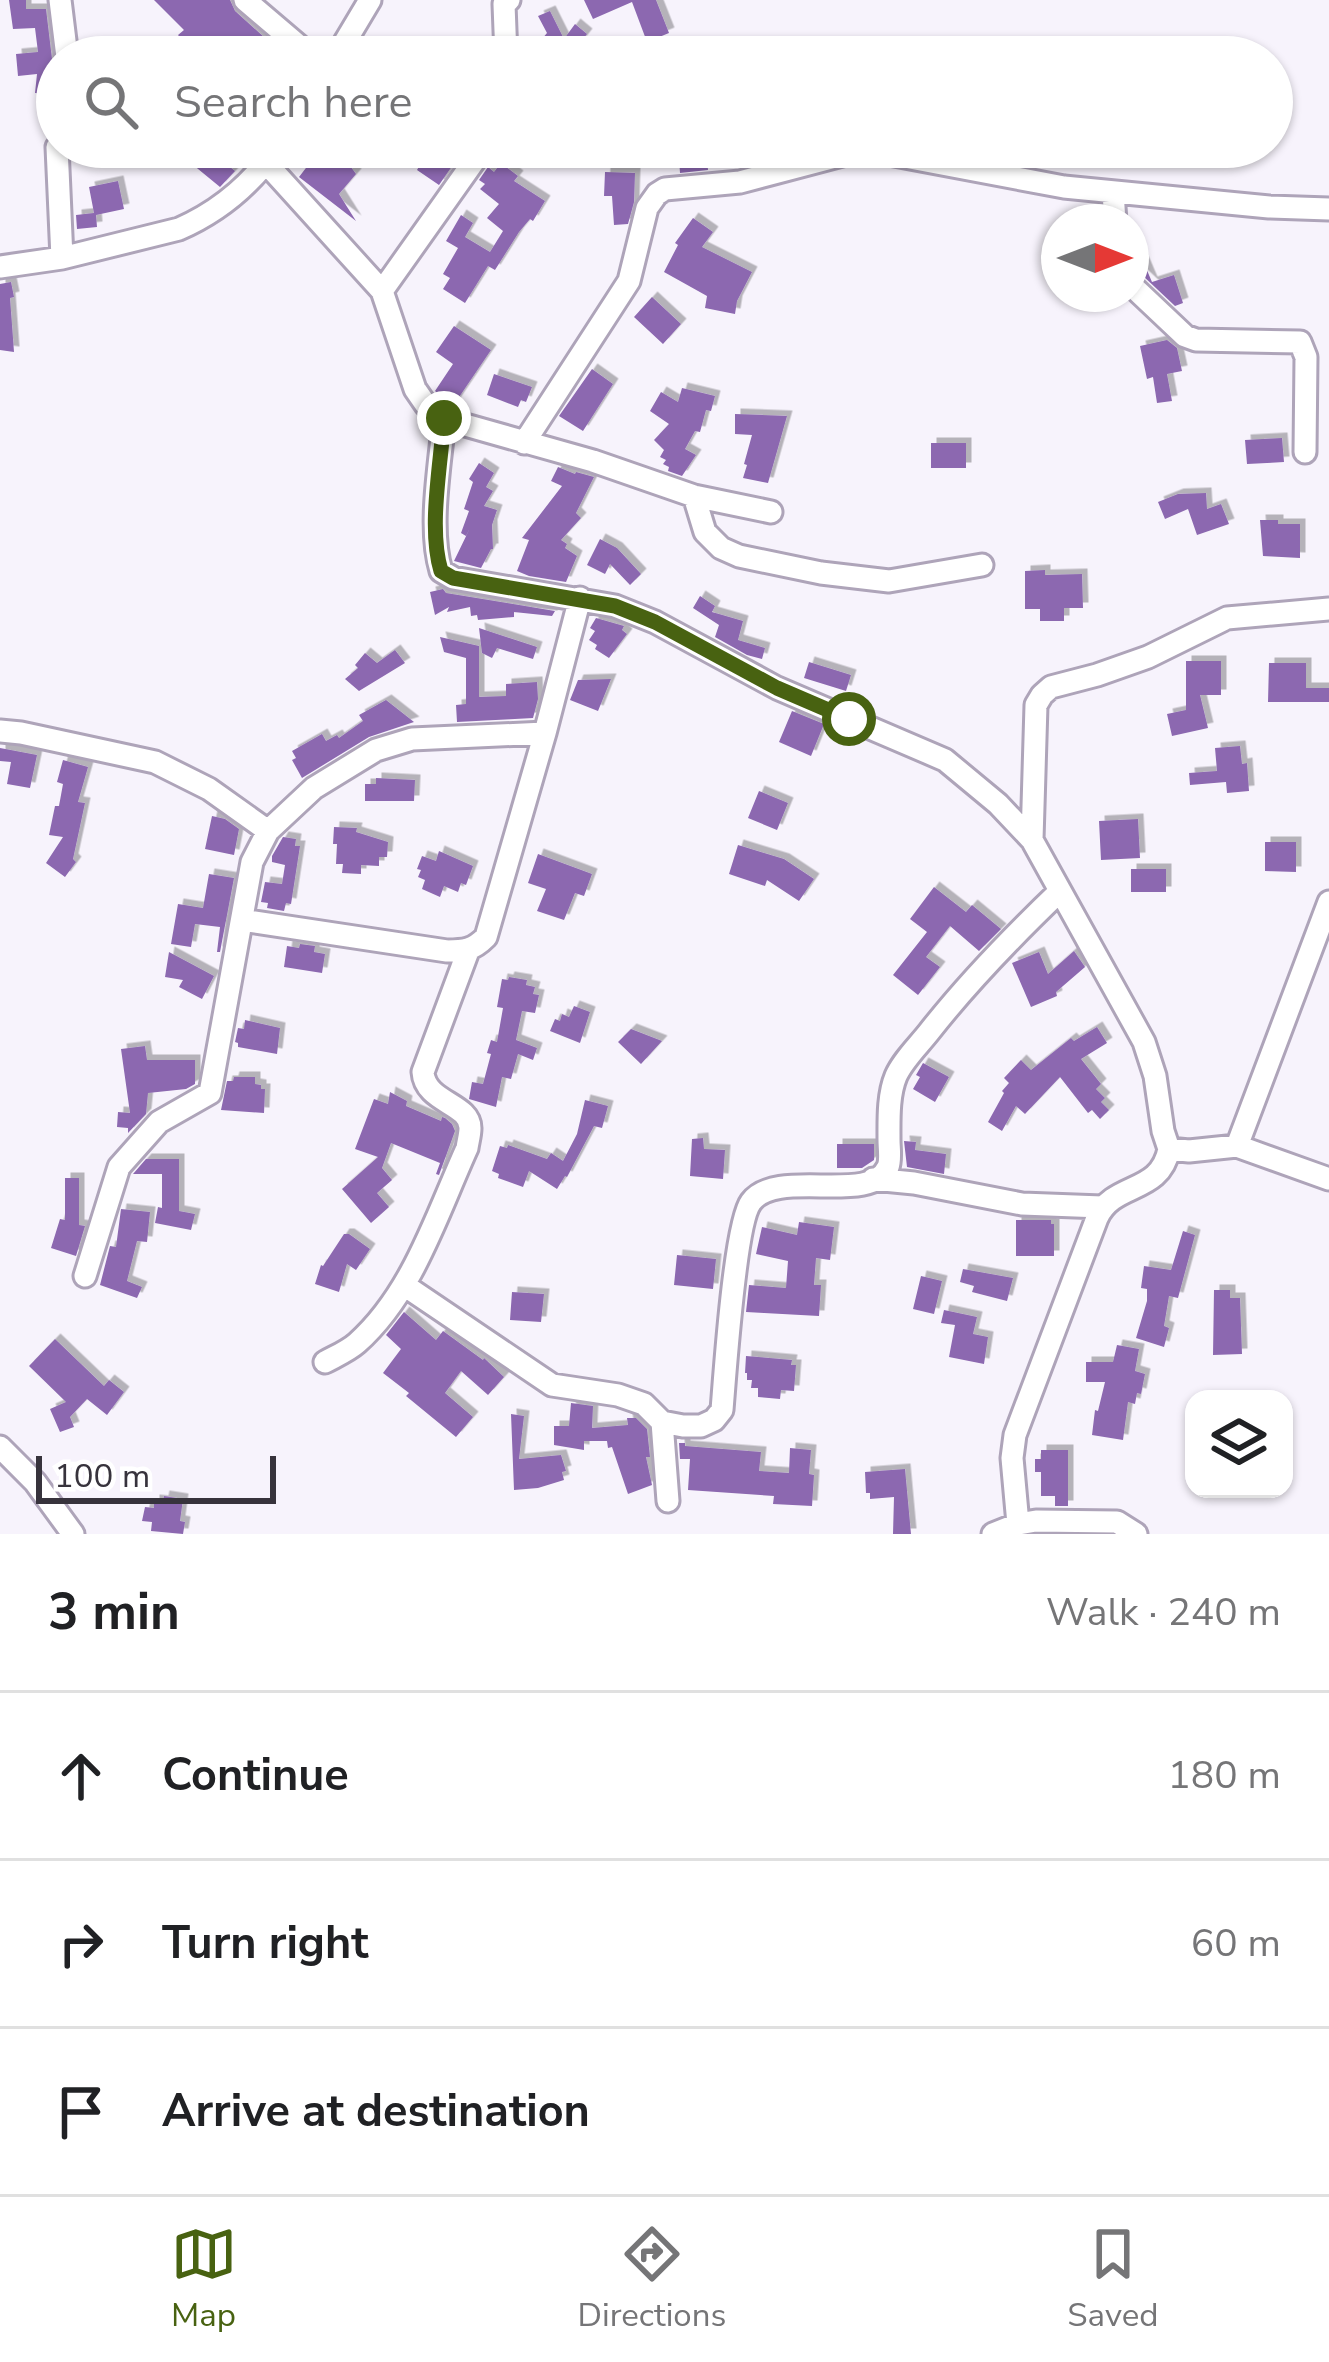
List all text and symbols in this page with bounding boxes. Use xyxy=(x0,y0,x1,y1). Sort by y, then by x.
search box xyxy=(36,36,1293,168)
icon: search xyxy=(78,69,144,135)
text: Search here xyxy=(174,72,413,133)
north arrow xyxy=(1041,204,1149,312)
route end xyxy=(417,391,471,445)
route start xyxy=(822,692,876,746)
map controls xyxy=(1185,1390,1293,1498)
button: layers xyxy=(1185,1390,1293,1498)
scale bar xyxy=(36,1450,276,1503)
text: 100 m xyxy=(54,1454,150,1499)
text: 3 min xyxy=(48,1577,180,1647)
text: Walk · 240 m xyxy=(1046,1586,1281,1639)
icon: ahead xyxy=(48,1743,114,1809)
text: Continue xyxy=(162,1745,349,1806)
text: 180 m xyxy=(1167,1749,1281,1802)
icon: right xyxy=(48,1911,114,1977)
text: Turn right xyxy=(162,1913,369,1974)
text: 60 m xyxy=(1191,1917,1281,1970)
icon: arrive xyxy=(48,2079,114,2145)
text: Arrive at destination xyxy=(162,2081,590,2142)
tab: Map xyxy=(171,2221,237,2338)
tab: Directions xyxy=(578,2221,726,2338)
tab: Saved xyxy=(1067,2221,1158,2338)

